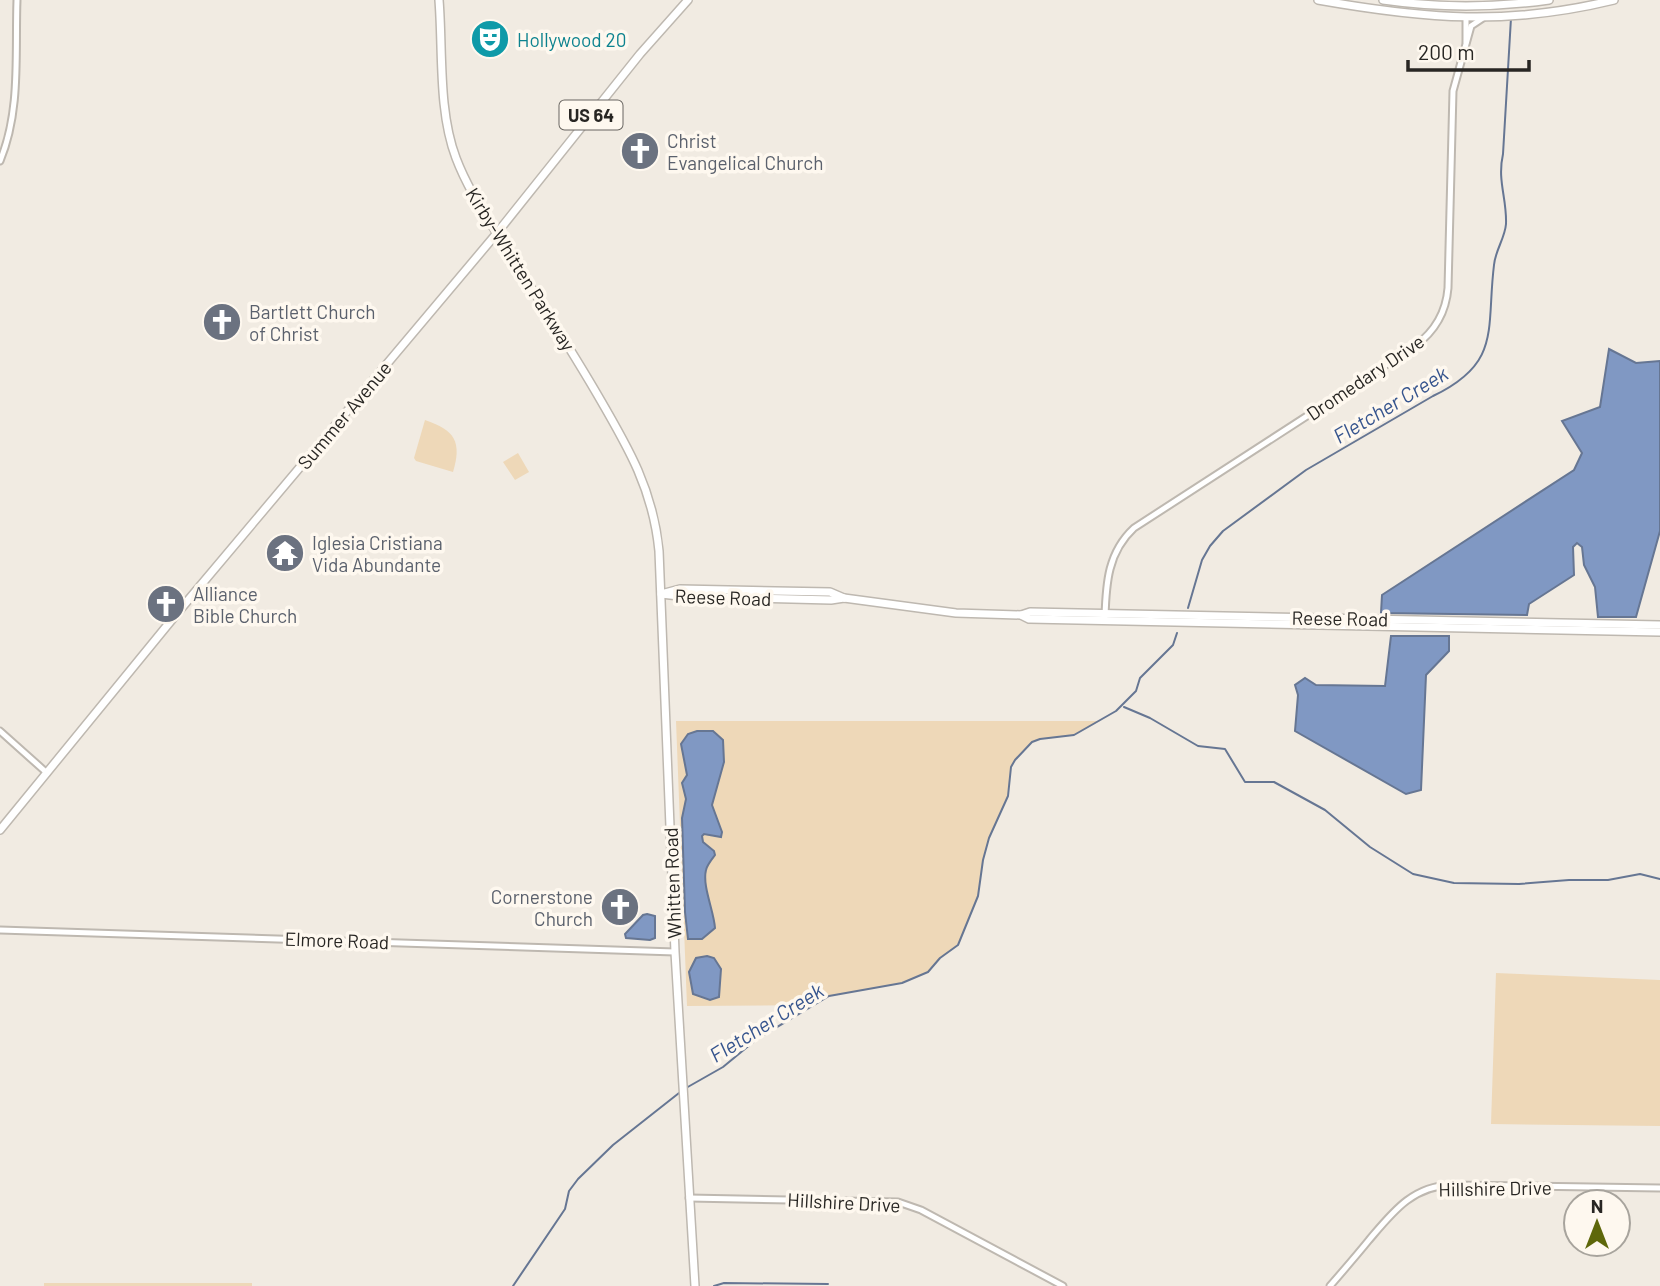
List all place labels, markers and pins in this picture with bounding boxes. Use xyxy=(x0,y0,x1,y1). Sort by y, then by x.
theatre icon: Hollywood 20 xyxy=(469,18,511,60)
place label: Hollywood 20 xyxy=(517,28,626,51)
place label: Christ Evangelical Church xyxy=(667,129,823,174)
church icon: Christ Evangelical Church xyxy=(619,130,661,172)
place label: Bartlett Church of Christ xyxy=(249,300,376,345)
church icon: Bartlett Church of Christ xyxy=(201,301,243,343)
place label: Iglesia Cristiana Vida Abundante xyxy=(312,531,443,576)
temple icon: Iglesia Cristiana Vida Abundante xyxy=(264,532,306,574)
place label: Alliance Bible Church xyxy=(193,582,297,627)
church icon: Alliance Bible Church xyxy=(145,583,187,625)
place label: Cornerstone Church xyxy=(491,885,593,930)
church icon: Cornerstone Church xyxy=(599,886,641,928)

